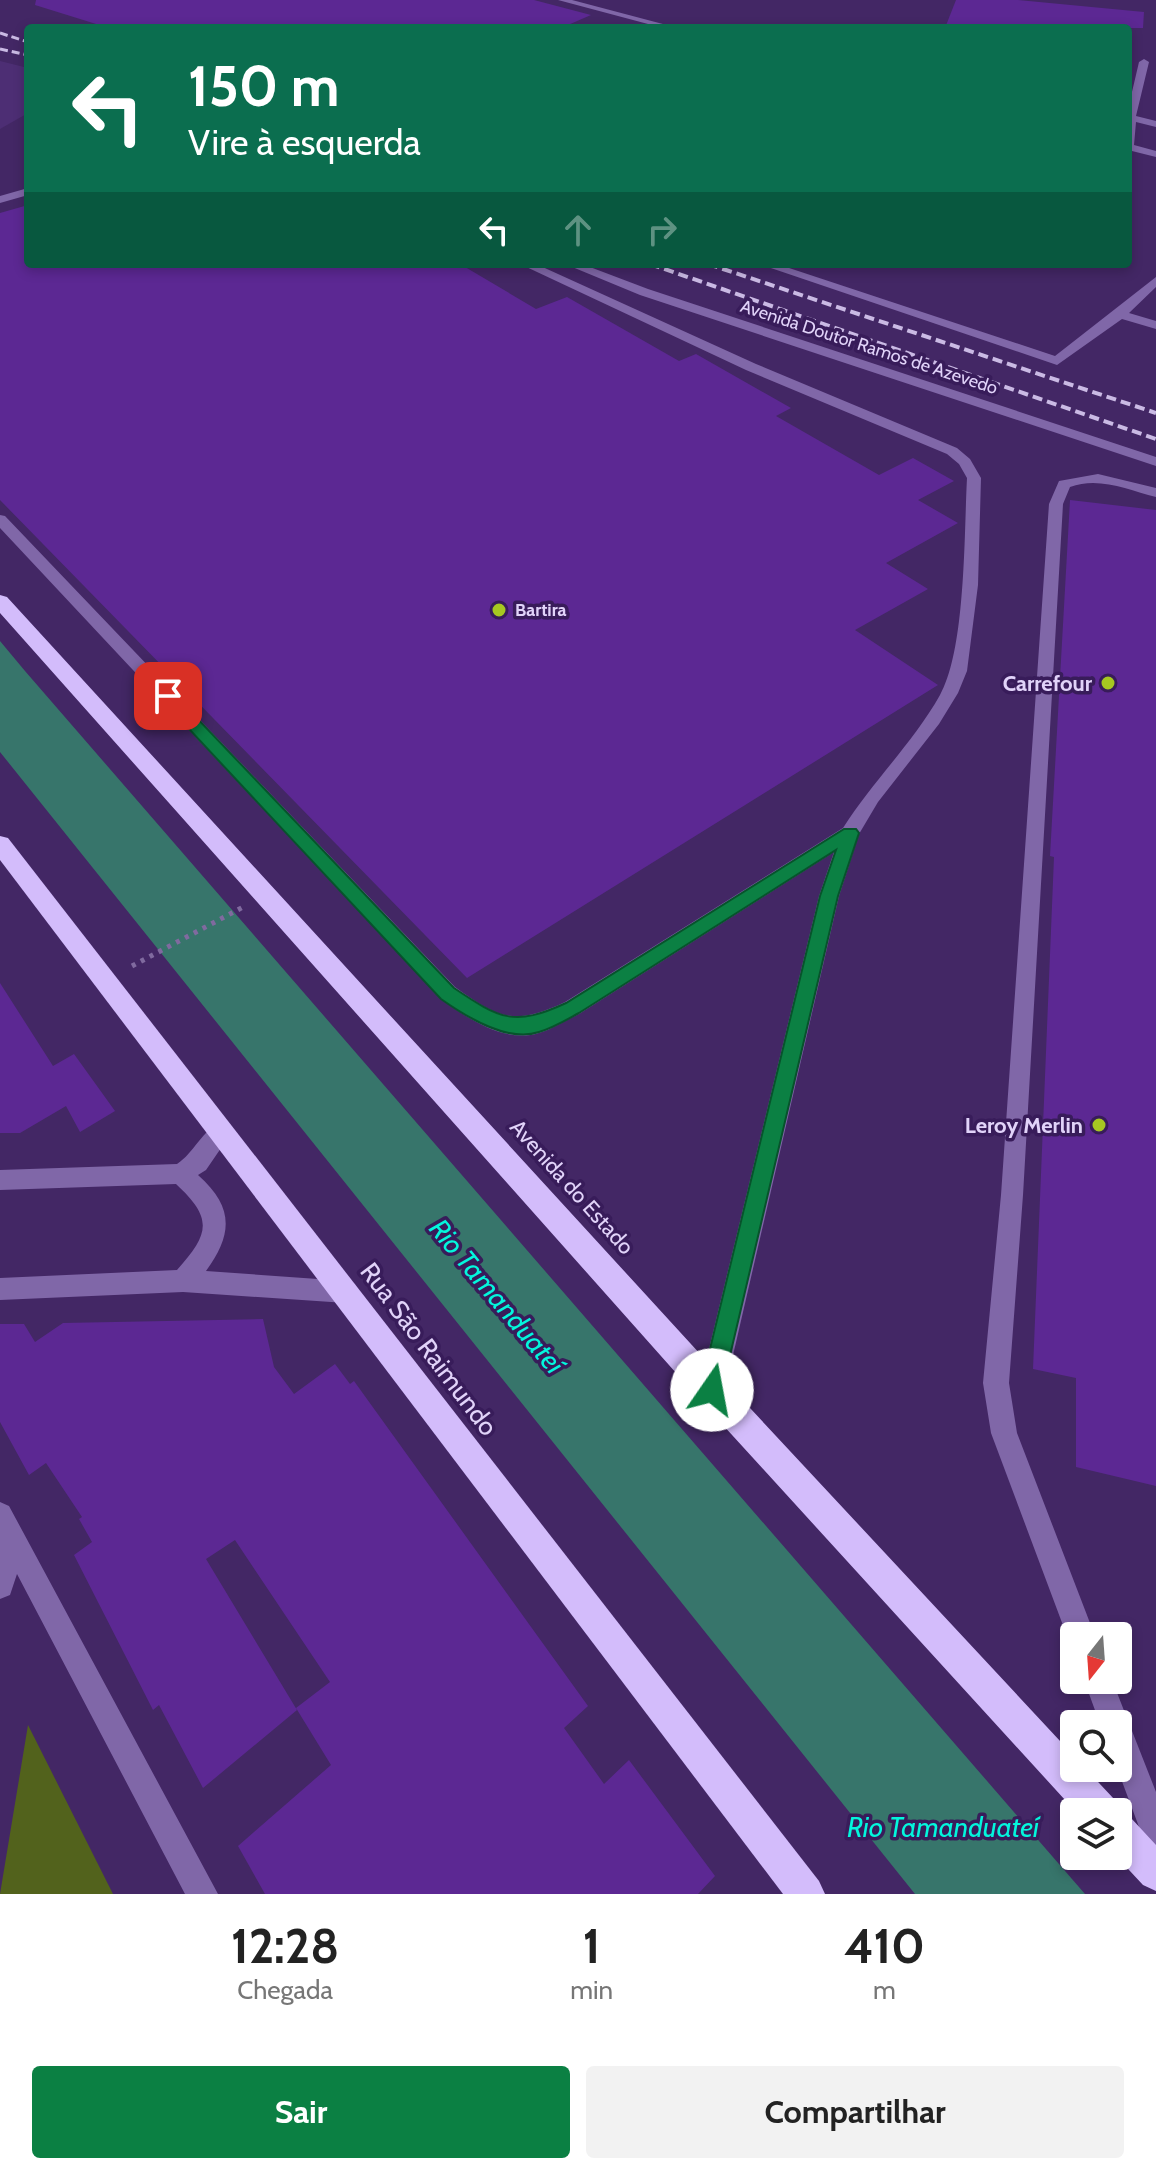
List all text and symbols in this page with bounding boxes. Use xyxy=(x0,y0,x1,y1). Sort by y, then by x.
text: 150 m xyxy=(188,52,340,120)
icon: left xyxy=(56,56,160,160)
text: Vire à esquerda xyxy=(188,120,421,164)
icon: left xyxy=(472,208,516,252)
icon: ahead xyxy=(556,208,600,252)
icon: right xyxy=(640,208,684,252)
street label: Avenida Doutor Ramos de Azevedo xyxy=(738,295,1000,399)
place label: Bartira xyxy=(515,599,567,621)
marker: Bartira xyxy=(490,601,508,619)
pin xyxy=(134,662,202,730)
place label: Carrefour xyxy=(1003,670,1093,697)
icon: arrive xyxy=(146,674,190,718)
marker: Carrefour xyxy=(1099,674,1117,692)
place label: Leroy Merlin xyxy=(965,1112,1083,1139)
street label: Avenida do Estado xyxy=(504,1114,640,1260)
marker: Leroy Merlin xyxy=(1090,1116,1108,1134)
water label: Rio Tamanduateí xyxy=(422,1212,573,1382)
street label: Rua São Raimundo xyxy=(354,1256,504,1442)
position arrow xyxy=(670,1348,754,1432)
north arrow xyxy=(1060,1622,1132,1694)
map controls xyxy=(1060,1622,1132,1870)
button: search xyxy=(1060,1710,1132,1782)
button: layers xyxy=(1060,1798,1132,1870)
water label: Rio Tamanduateí xyxy=(847,1810,1041,1844)
text: 12:28 xyxy=(231,1917,339,1975)
text: 1 xyxy=(583,1917,600,1975)
text: 410 xyxy=(844,1917,925,1975)
text: Chegada xyxy=(237,1974,333,2006)
text: min xyxy=(570,1974,613,2006)
text: m xyxy=(873,1974,896,2006)
button: Sair xyxy=(32,2066,570,2158)
button: Compartilhar xyxy=(586,2066,1124,2158)

